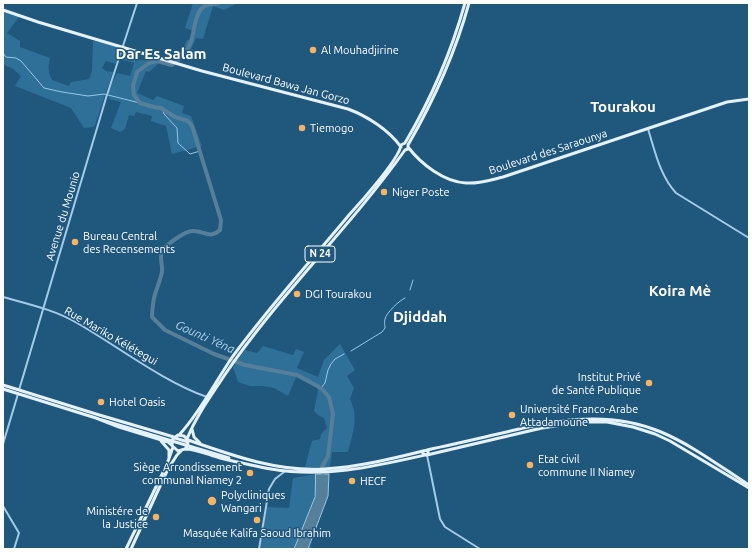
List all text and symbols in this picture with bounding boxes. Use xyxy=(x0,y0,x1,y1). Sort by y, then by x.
place label: Al Mouhadjirine xyxy=(321,43,399,57)
district label: Dar Es Salam xyxy=(116,45,206,63)
marker: Al Mouhadjirine xyxy=(308,45,318,55)
street label: Boulevard Bawa Jan Gorzo xyxy=(221,61,351,107)
district label: Tourakou xyxy=(590,98,656,116)
place label: Tiemogo xyxy=(310,121,354,135)
marker: Tiemogo xyxy=(297,123,307,133)
street label: Boulevard des Saraounya xyxy=(487,127,609,177)
street label: Avenue du Mounio xyxy=(43,170,83,262)
place label: Niger Poste xyxy=(392,185,450,199)
marker: Niger Poste xyxy=(379,187,389,197)
place label: Bureau Central des Recensements xyxy=(83,229,175,255)
marker: Bureau Central des Recensements xyxy=(70,237,80,247)
road number: N 24 xyxy=(305,246,335,262)
district label: Koira Mè xyxy=(649,282,711,300)
place label: DGI Tourakou xyxy=(305,287,372,301)
marker: DGI Tourakou xyxy=(292,289,302,299)
street label: Rue Mariko Kélétegui xyxy=(62,304,160,368)
district label: Djiddah xyxy=(393,308,447,326)
water label: Gounti Yéna xyxy=(173,318,237,356)
place label: Institut Privé de Santé Publique xyxy=(552,370,641,396)
marker: Institut Privé de Santé Publique xyxy=(644,378,654,388)
place label: Hotel Oasis xyxy=(109,395,165,409)
marker: Hotel Oasis xyxy=(96,397,106,407)
place label: Université Franco-Arabe Attadamoune xyxy=(520,402,638,428)
marker: Université Franco-Arabe Attadamoune xyxy=(507,410,517,420)
place label: Etat civil commune II Niamey xyxy=(538,452,635,478)
place label: Siège Arrondissement communal Niamey 2 xyxy=(133,460,242,486)
marker: Etat civil commune II Niamey xyxy=(525,460,535,470)
marker: Siège Arrondissement communal Niamey 2 xyxy=(245,468,255,478)
place label: HECF xyxy=(360,474,386,488)
marker: HECF xyxy=(347,476,357,486)
place label: Polycliniques Wangari xyxy=(221,488,285,514)
marker: Polycliniques Wangari xyxy=(206,495,218,507)
place label: Ministére de la Justice xyxy=(86,504,148,530)
marker: Ministére de la Justice xyxy=(151,512,161,522)
marker: Masquée Kalifa Saoud Ibrahim xyxy=(252,515,262,525)
place label: Masquée Kalifa Saoud Ibrahim xyxy=(183,526,331,540)

